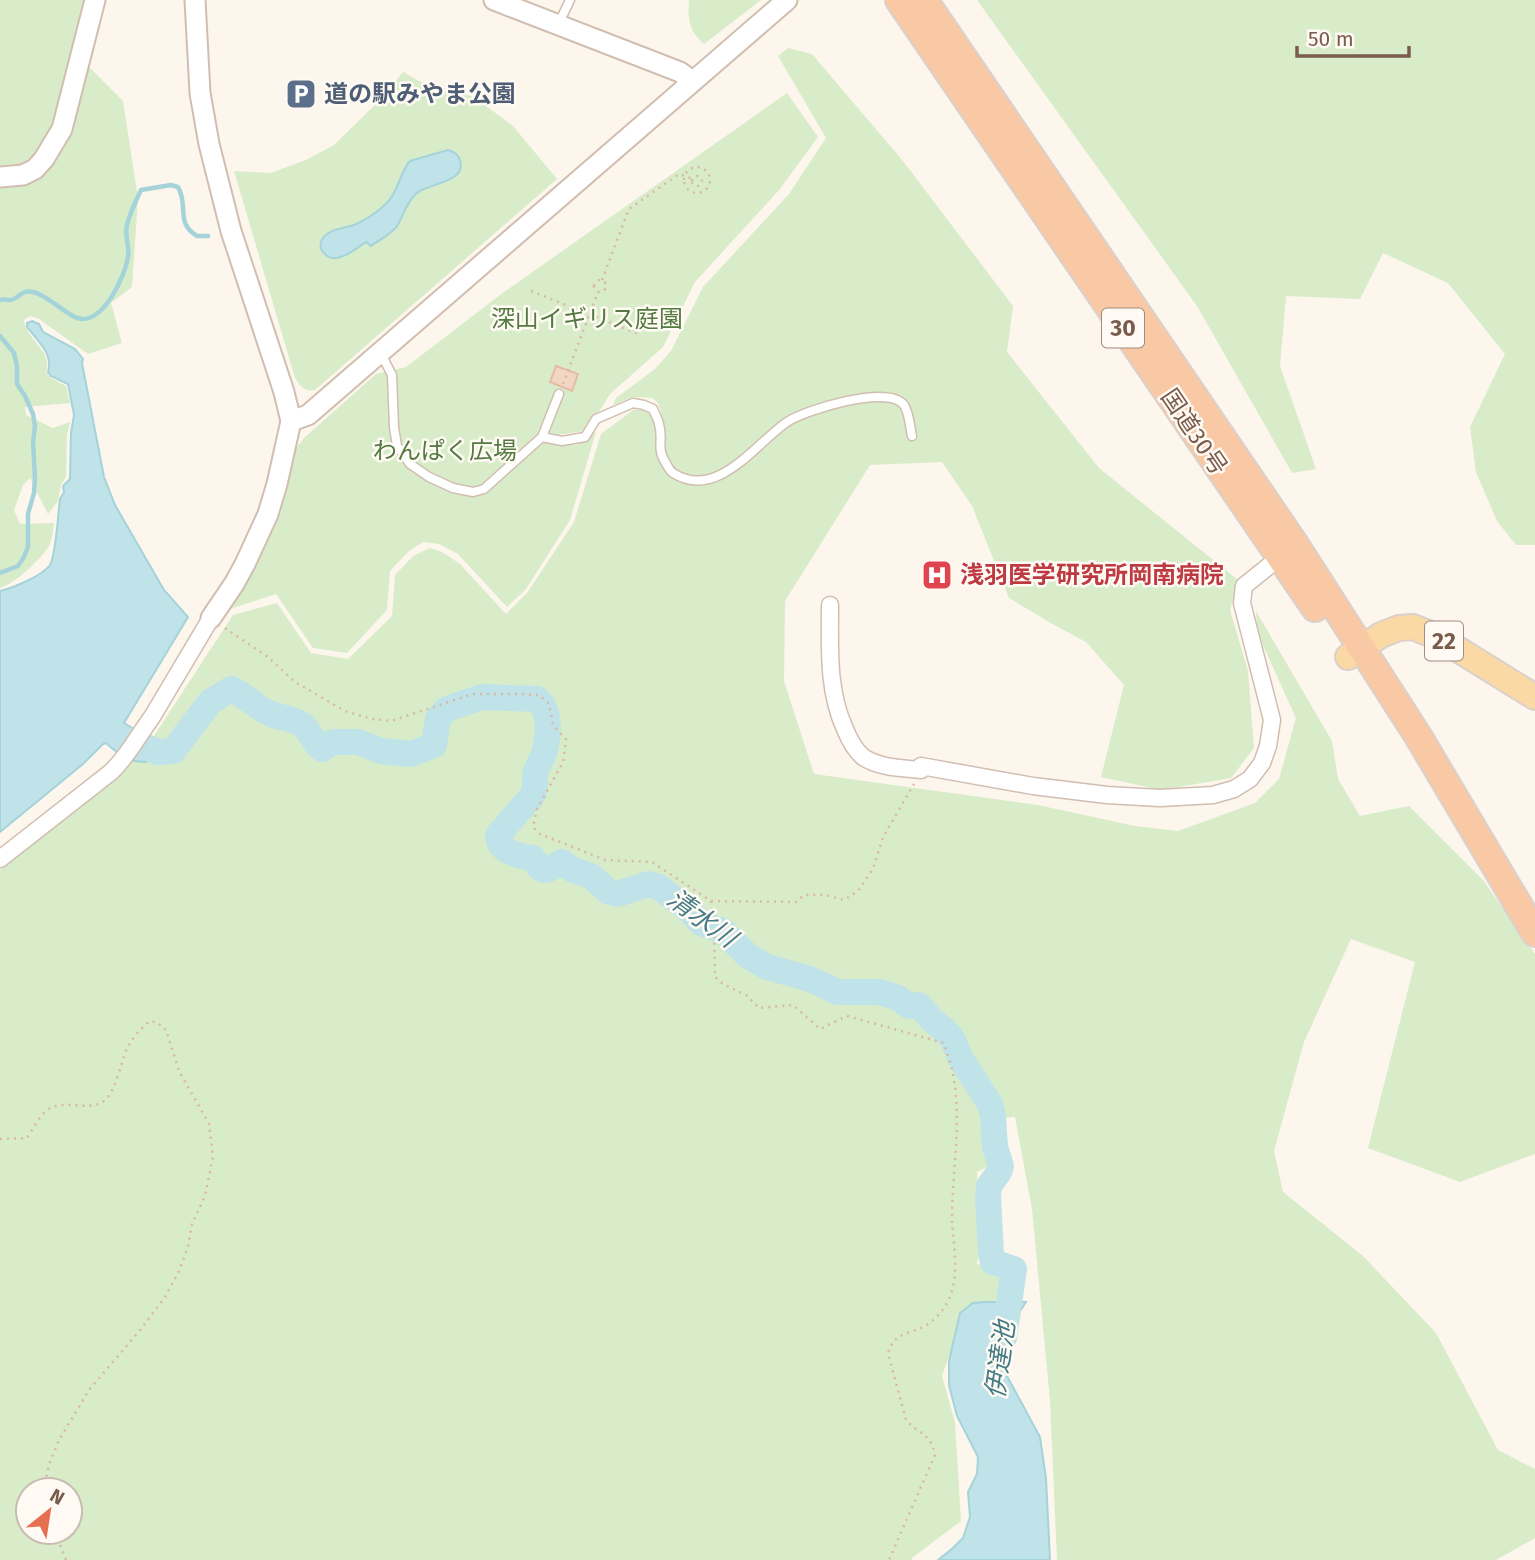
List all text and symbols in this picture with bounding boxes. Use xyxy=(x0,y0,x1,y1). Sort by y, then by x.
scale bar xyxy=(1297,14,1409,58)
text: 50 m xyxy=(1308,26,1354,52)
parking icon: 道の駅みやま公園 xyxy=(284,77,318,111)
place label: 道の駅みやま公園 xyxy=(324,80,516,108)
park label: 深山イギリス庭園 xyxy=(491,305,683,333)
road number: 30 xyxy=(1102,308,1144,348)
street label: 国道30号 xyxy=(1155,384,1233,480)
park label: わんぱく広場 xyxy=(373,437,517,465)
hospital icon: 浅羽医学研究所岡南病院 xyxy=(920,558,954,592)
place label: 浅羽医学研究所岡南病院 xyxy=(960,561,1224,589)
road number: 22 xyxy=(1425,622,1463,660)
water label: 清水川 xyxy=(661,883,745,956)
water label: 伊達池 xyxy=(980,1316,1022,1401)
north arrow xyxy=(14,1476,84,1546)
text: N xyxy=(46,1484,68,1510)

